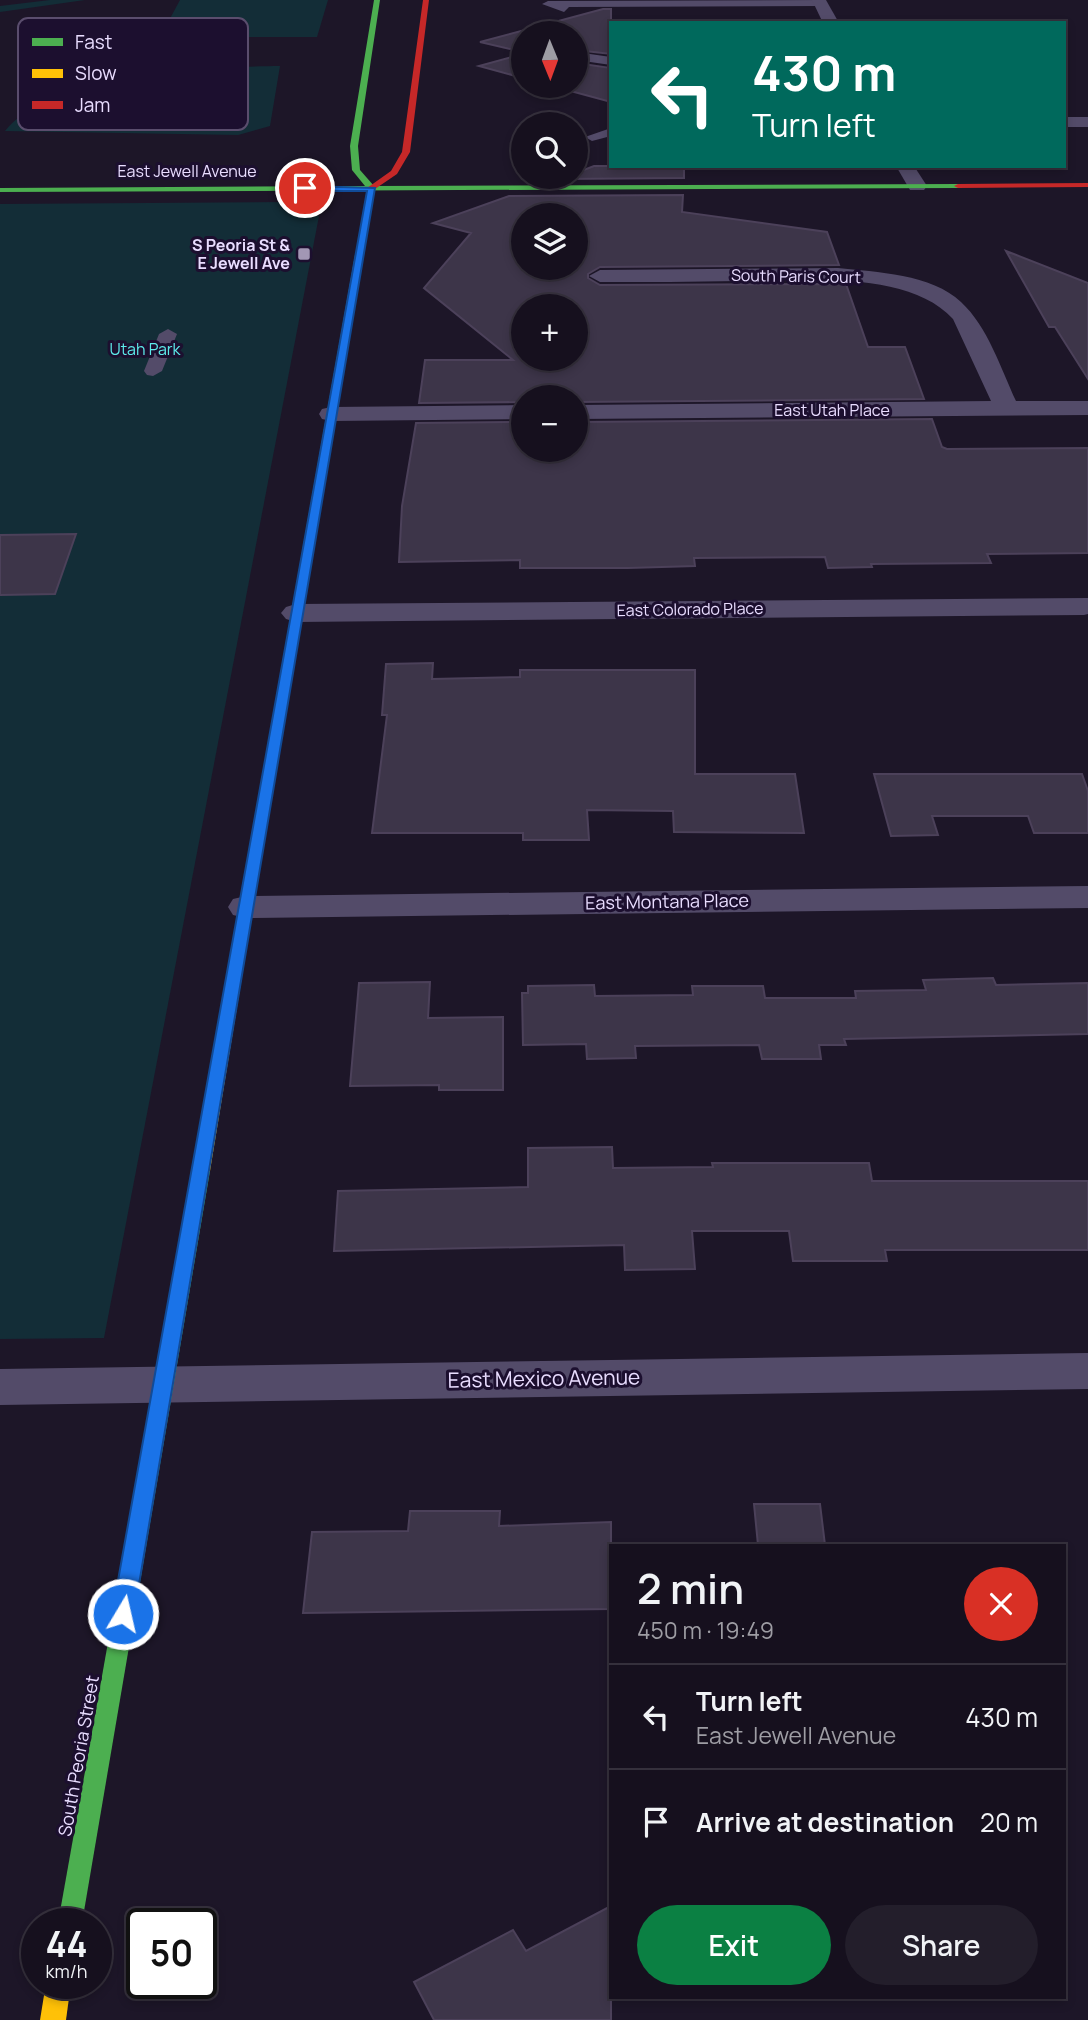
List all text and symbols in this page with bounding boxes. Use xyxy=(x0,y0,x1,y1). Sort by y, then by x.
legend xyxy=(18,18,248,130)
north arrow xyxy=(511,21,588,98)
map controls xyxy=(511,21,588,462)
text: Fast xyxy=(75,29,112,55)
text: 430 m xyxy=(752,39,896,106)
icon: left xyxy=(637,49,728,140)
text: Slow xyxy=(75,60,117,86)
text: Jam xyxy=(75,92,110,118)
text: Turn left xyxy=(752,103,876,147)
button: search xyxy=(511,112,588,189)
pin xyxy=(275,158,335,218)
street label: East Jewell Avenue xyxy=(117,160,257,182)
icon: arrive xyxy=(286,169,324,207)
button: layers xyxy=(511,203,588,280)
place label: S Peoria St & E Jewell Ave xyxy=(192,234,290,274)
marker: S Peoria St & E Jewell Ave xyxy=(296,246,312,262)
street label: South Paris Court xyxy=(731,264,861,288)
button: + xyxy=(511,294,588,371)
park label: Utah Park xyxy=(109,338,182,360)
button: − xyxy=(511,385,588,462)
street label: East Utah Place xyxy=(774,399,890,421)
street label: East Colorado Place xyxy=(616,597,764,621)
street label: East Montana Place xyxy=(585,888,749,914)
street label: East Mexico Avenue xyxy=(447,1362,641,1394)
text: 2 min xyxy=(637,1559,744,1617)
button: close xyxy=(964,1567,1038,1641)
position arrow xyxy=(86,1577,160,1651)
text: 450 m · 19:49 xyxy=(637,1614,774,1646)
street label: South Peoria Street xyxy=(52,1673,104,1838)
text: Turn left xyxy=(696,1683,803,1719)
icon: left xyxy=(637,1698,675,1736)
text: 430 m xyxy=(965,1699,1038,1735)
text: East Jewell Avenue xyxy=(696,1719,896,1751)
icon: arrive xyxy=(637,1803,675,1841)
text: Arrive at destination xyxy=(696,1804,954,1840)
text: 20 m xyxy=(980,1804,1038,1840)
button: Exit xyxy=(637,1905,831,1985)
button: Share xyxy=(845,1905,1038,1985)
speed limit sign: 50 xyxy=(126,1908,217,1999)
text: 44 xyxy=(45,1920,88,1968)
text: km/h xyxy=(46,1959,87,1983)

